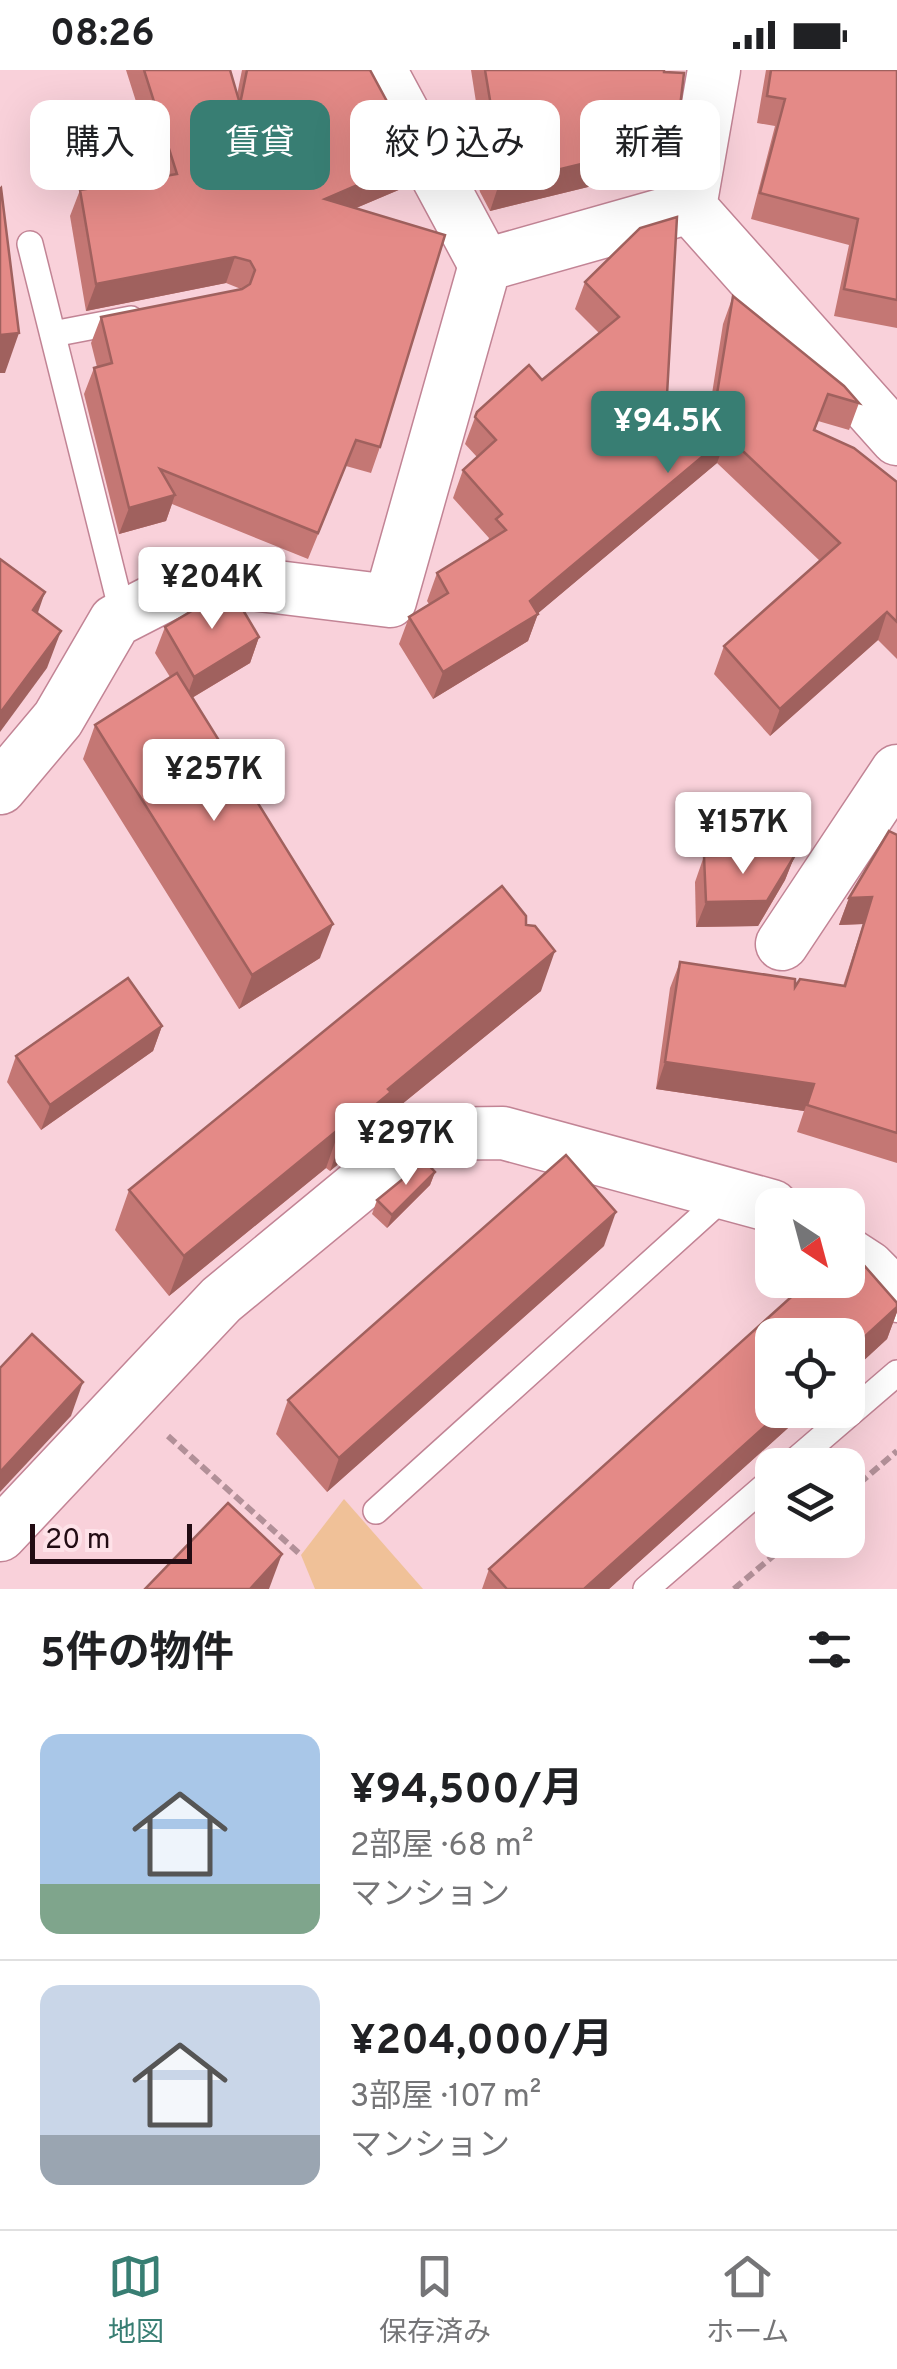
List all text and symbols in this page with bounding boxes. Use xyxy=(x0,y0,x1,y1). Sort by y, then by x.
text: 08:26 xyxy=(50,11,155,60)
chip: 購入 xyxy=(30,100,170,190)
chip: 賃貸 xyxy=(190,100,330,190)
chip: 絞り込み xyxy=(350,100,560,190)
chip: 新着 xyxy=(580,100,720,190)
pin: ¥94.5K xyxy=(587,391,749,476)
text: ¥94.5K xyxy=(613,403,723,443)
pin: ¥204K xyxy=(142,547,282,632)
text: ¥204K xyxy=(160,559,264,599)
pin: ¥257K xyxy=(144,739,284,824)
text: ¥257K xyxy=(165,751,263,791)
pin: ¥157K xyxy=(673,792,813,877)
text: ¥157K xyxy=(697,804,789,844)
pin: ¥297K xyxy=(336,1103,476,1188)
text: ¥297K xyxy=(357,1115,455,1155)
north arrow xyxy=(755,1188,865,1298)
map controls xyxy=(755,1188,865,1558)
button: locate xyxy=(755,1318,865,1428)
button: layers xyxy=(755,1448,865,1558)
scale bar xyxy=(30,1519,192,1564)
text: 20 m xyxy=(45,1523,110,1559)
icon: filters xyxy=(802,1622,857,1677)
text: 5件の物件 xyxy=(40,1629,234,1682)
text: ¥94,500/月 xyxy=(350,1765,584,1818)
icon: home xyxy=(120,1774,240,1894)
text: 2部屋 · 68 m² xyxy=(350,1827,534,1867)
text: マンション xyxy=(350,1876,510,1916)
text: ¥204,000/月 xyxy=(350,2016,613,2069)
icon: home xyxy=(120,2025,240,2145)
text: 3部屋 · 107 m² xyxy=(350,2078,541,2118)
text: マンション xyxy=(350,2127,510,2167)
tab: 地図 xyxy=(108,2249,164,2352)
tab: 保存済み xyxy=(379,2249,491,2352)
tab: ホーム xyxy=(706,2249,789,2352)

